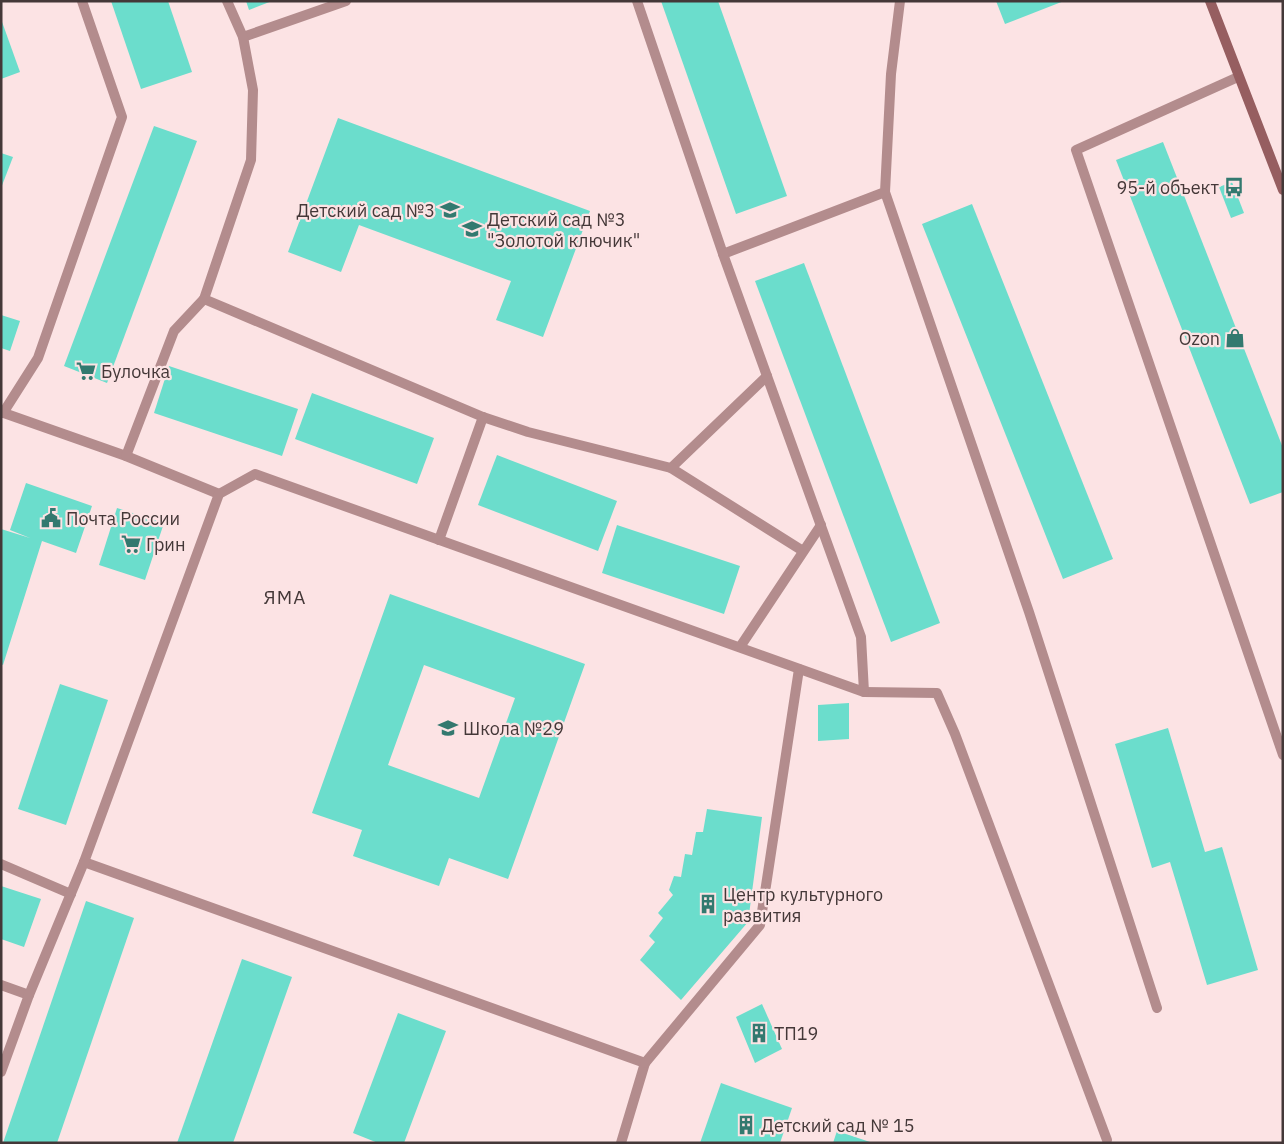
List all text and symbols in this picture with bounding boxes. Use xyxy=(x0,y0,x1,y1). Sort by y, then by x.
place label: 95-й объект xyxy=(1116,176,1219,199)
bus stop icon: 95-й объект xyxy=(1223,176,1245,198)
place label: Детский сад №3 xyxy=(296,199,435,222)
school or university icon: Детский сад №3 xyxy=(439,199,461,221)
place label: Детский сад №3 "Золотой ключик" xyxy=(487,208,640,252)
school or university icon: Детский сад №3 "Золотой ключик" xyxy=(461,218,483,240)
place label: Ozon xyxy=(1179,327,1220,350)
shop icon: Ozon xyxy=(1224,327,1246,349)
supermarket icon: Булочка xyxy=(75,360,97,382)
place label: Булочка xyxy=(101,360,171,383)
public building icon: Почта России xyxy=(40,507,62,529)
place label: Почта России xyxy=(66,507,180,530)
supermarket icon: Грин xyxy=(120,533,142,555)
place label: Грин xyxy=(146,533,186,556)
district label: ЯМА xyxy=(264,585,306,609)
school or university icon: Школа №29 xyxy=(437,717,459,739)
place label: Школа №29 xyxy=(463,717,564,740)
place label: Центр культурного развития xyxy=(723,883,883,927)
building icon: Центр культурного развития xyxy=(697,893,719,915)
building icon: ТП19 xyxy=(748,1022,770,1044)
place label: ТП19 xyxy=(774,1022,818,1045)
building icon: Детский сад № 15 xyxy=(735,1114,757,1136)
place label: Детский сад № 15 xyxy=(761,1114,915,1137)

